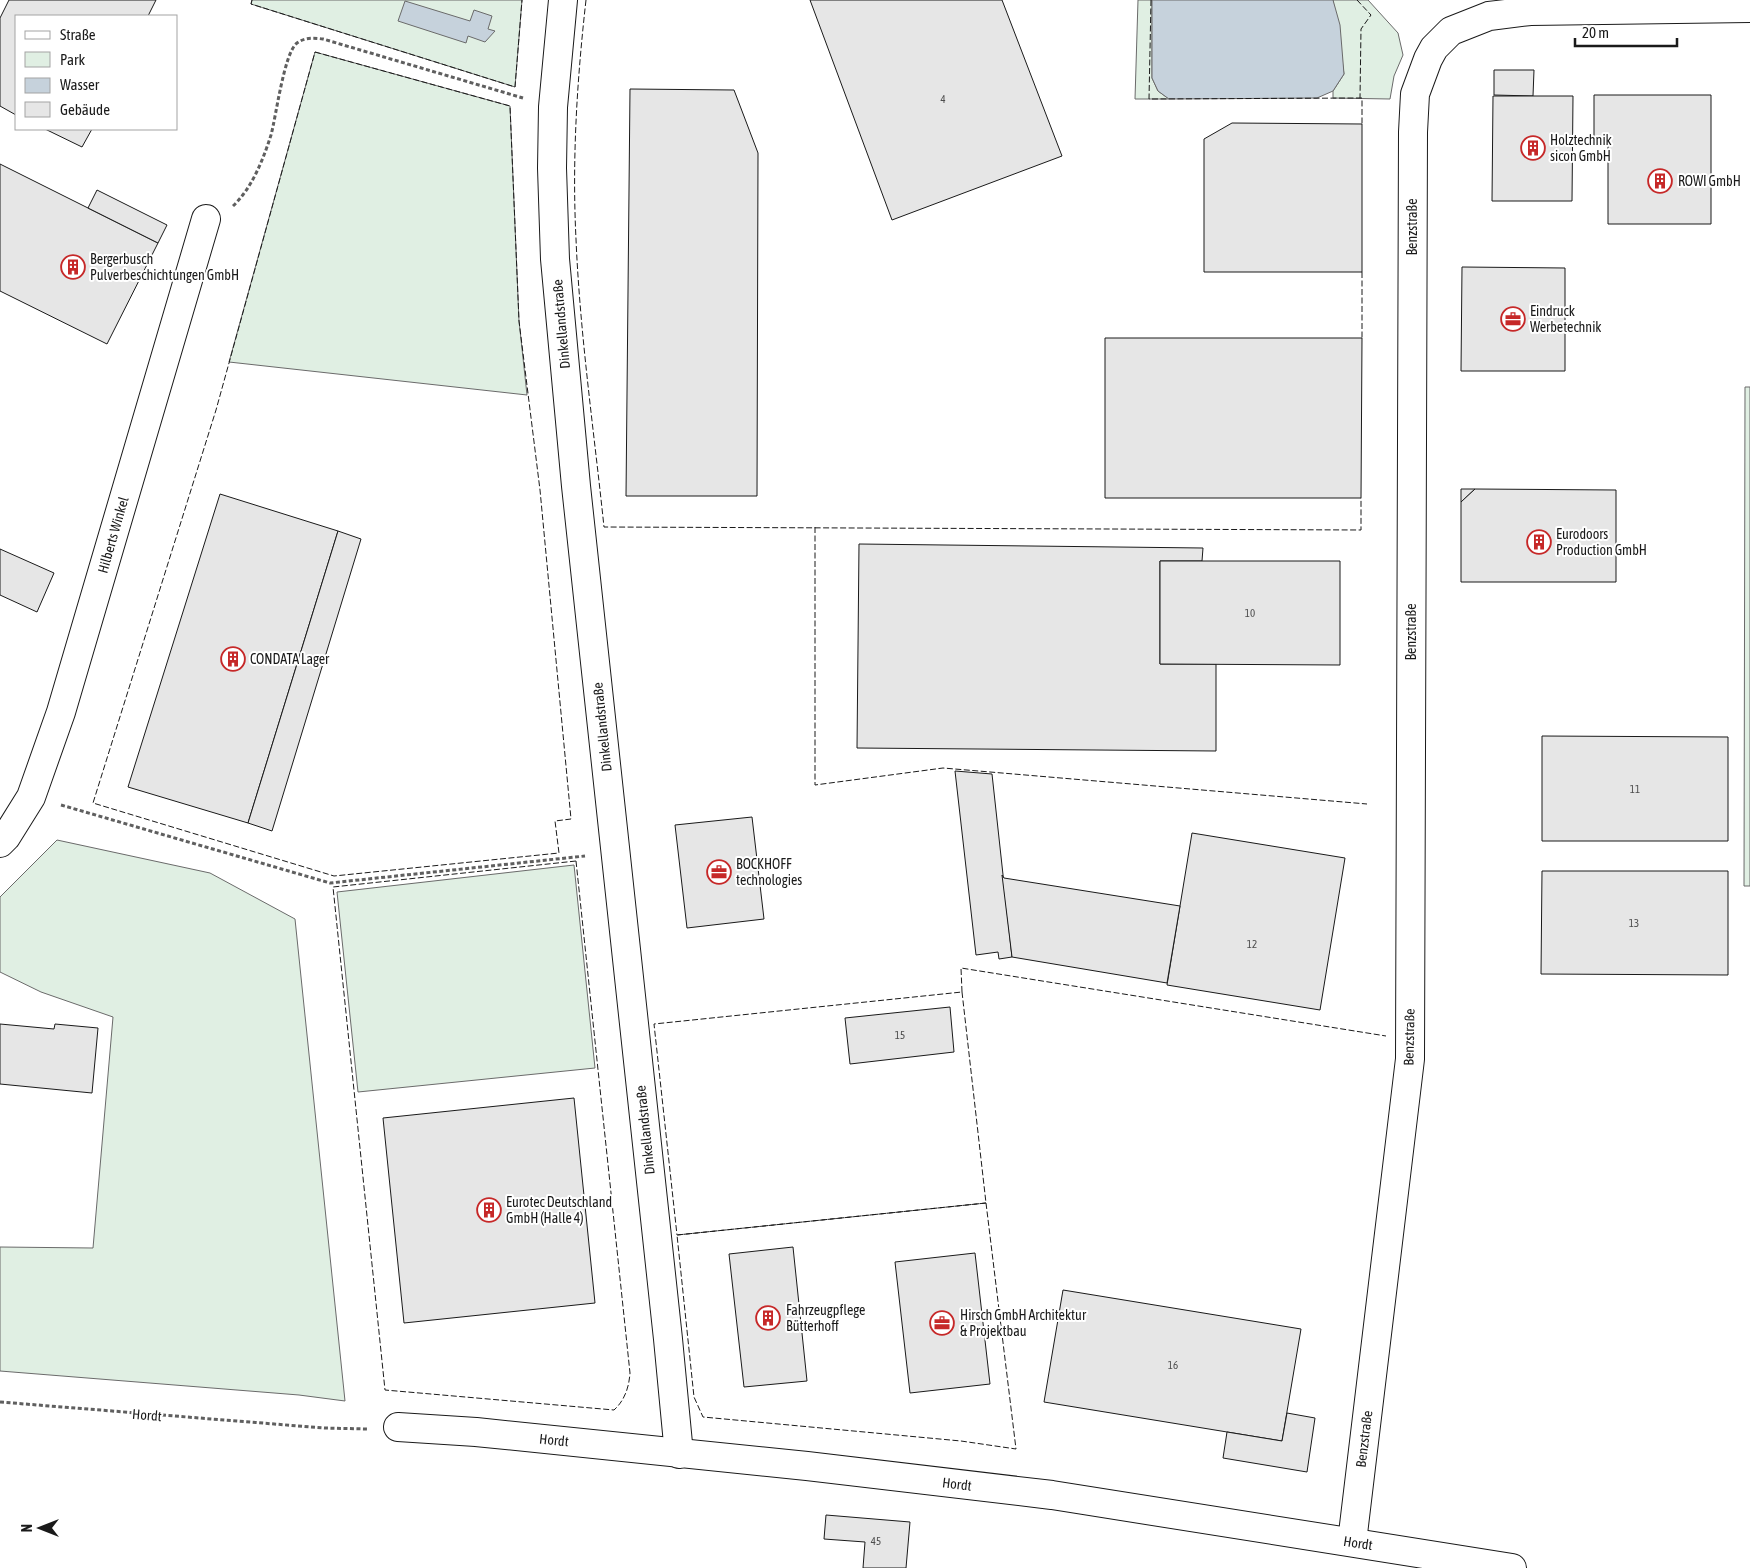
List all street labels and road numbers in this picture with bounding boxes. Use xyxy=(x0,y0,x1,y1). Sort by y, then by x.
street label: Benzstraße xyxy=(1404,198,1420,256)
street label: Dinkellandstraße xyxy=(549,279,573,369)
street label: Hilberts Winkel xyxy=(94,495,132,575)
street label: Benzstraße xyxy=(1403,603,1419,661)
street label: Dinkellandstraße xyxy=(589,682,615,772)
street label: Benzstraße xyxy=(1401,1008,1417,1066)
street label: Dinkellandstraße xyxy=(632,1085,658,1175)
street label: Hordt xyxy=(132,1406,162,1424)
street label: Benzstraße xyxy=(1353,1410,1375,1468)
street label: Hordt xyxy=(538,1431,570,1449)
street label: Hordt xyxy=(941,1474,973,1494)
street label: Hordt xyxy=(1342,1533,1374,1553)

